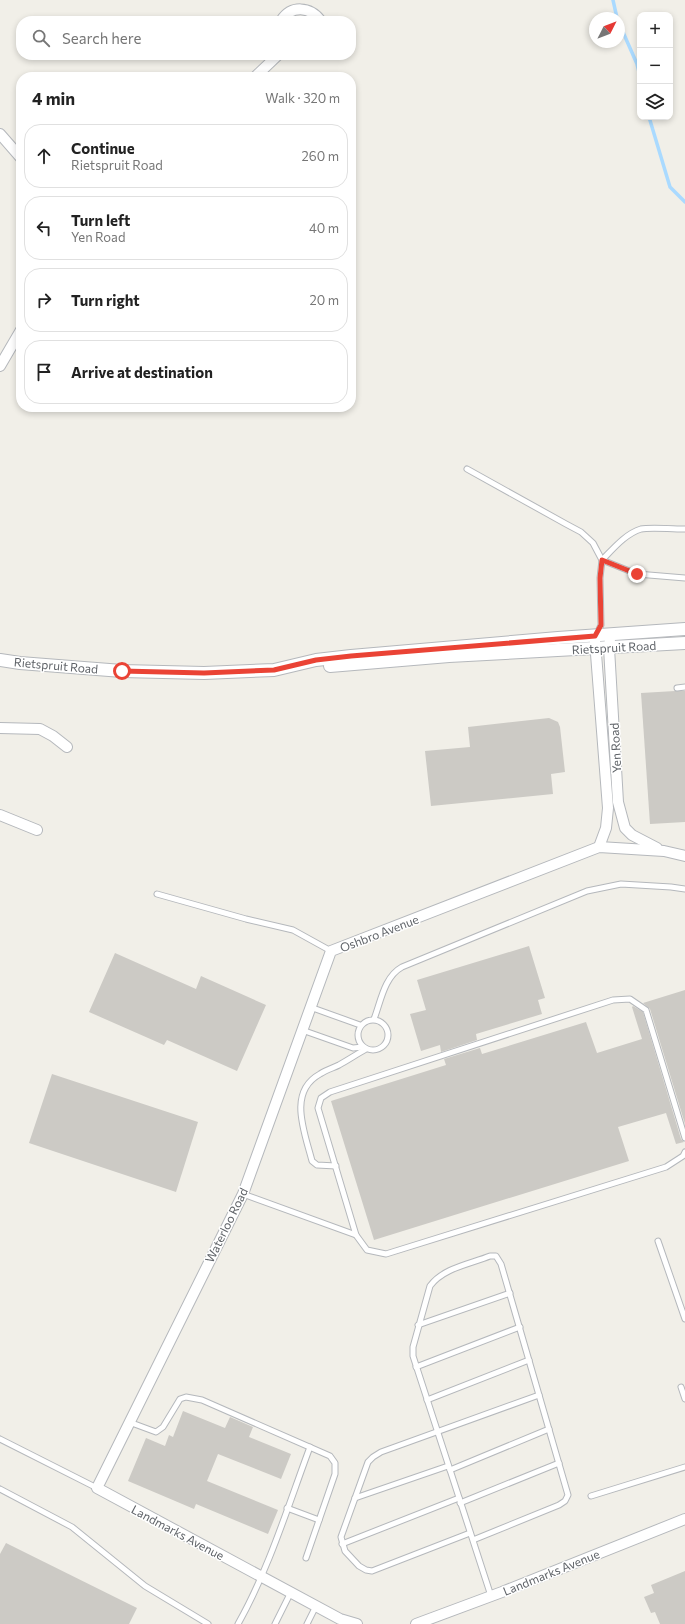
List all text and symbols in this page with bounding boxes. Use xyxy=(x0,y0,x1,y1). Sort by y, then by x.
north arrow xyxy=(589,12,625,48)
map controls xyxy=(637,12,673,120)
button: + xyxy=(637,12,673,48)
search box xyxy=(16,16,356,60)
icon: search xyxy=(30,27,52,49)
text: Search here xyxy=(62,29,141,47)
button: − xyxy=(637,48,673,84)
button: layers xyxy=(637,84,673,120)
text: 4 min xyxy=(32,88,75,109)
text: Walk · 320 m xyxy=(265,90,340,106)
text: Continue xyxy=(71,139,135,157)
icon: ahead xyxy=(33,145,55,167)
text: 260 m xyxy=(302,148,339,164)
text: Rietspruit Road xyxy=(71,157,163,173)
text: Turn left xyxy=(71,211,130,229)
icon: left xyxy=(33,217,55,239)
text: 40 m xyxy=(309,220,339,236)
text: Yen Road xyxy=(71,229,125,245)
icon: right xyxy=(33,289,55,311)
text: Turn right xyxy=(71,291,140,309)
text: 20 m xyxy=(310,292,339,308)
icon: arrive xyxy=(33,361,55,383)
text: Arrive at destination xyxy=(71,363,213,381)
route end xyxy=(628,565,646,583)
street label: Rietspruit Road xyxy=(571,638,657,656)
street label: Rietspruit Road xyxy=(13,654,99,676)
route start xyxy=(113,662,131,680)
street label: Yen Road xyxy=(607,722,623,773)
street label: Oshbro Avenue xyxy=(338,912,420,954)
street label: Waterloo Road xyxy=(202,1185,250,1265)
street label: Landmarks Avenue xyxy=(129,1502,227,1562)
street label: Landmarks Avenue xyxy=(501,1546,601,1598)

